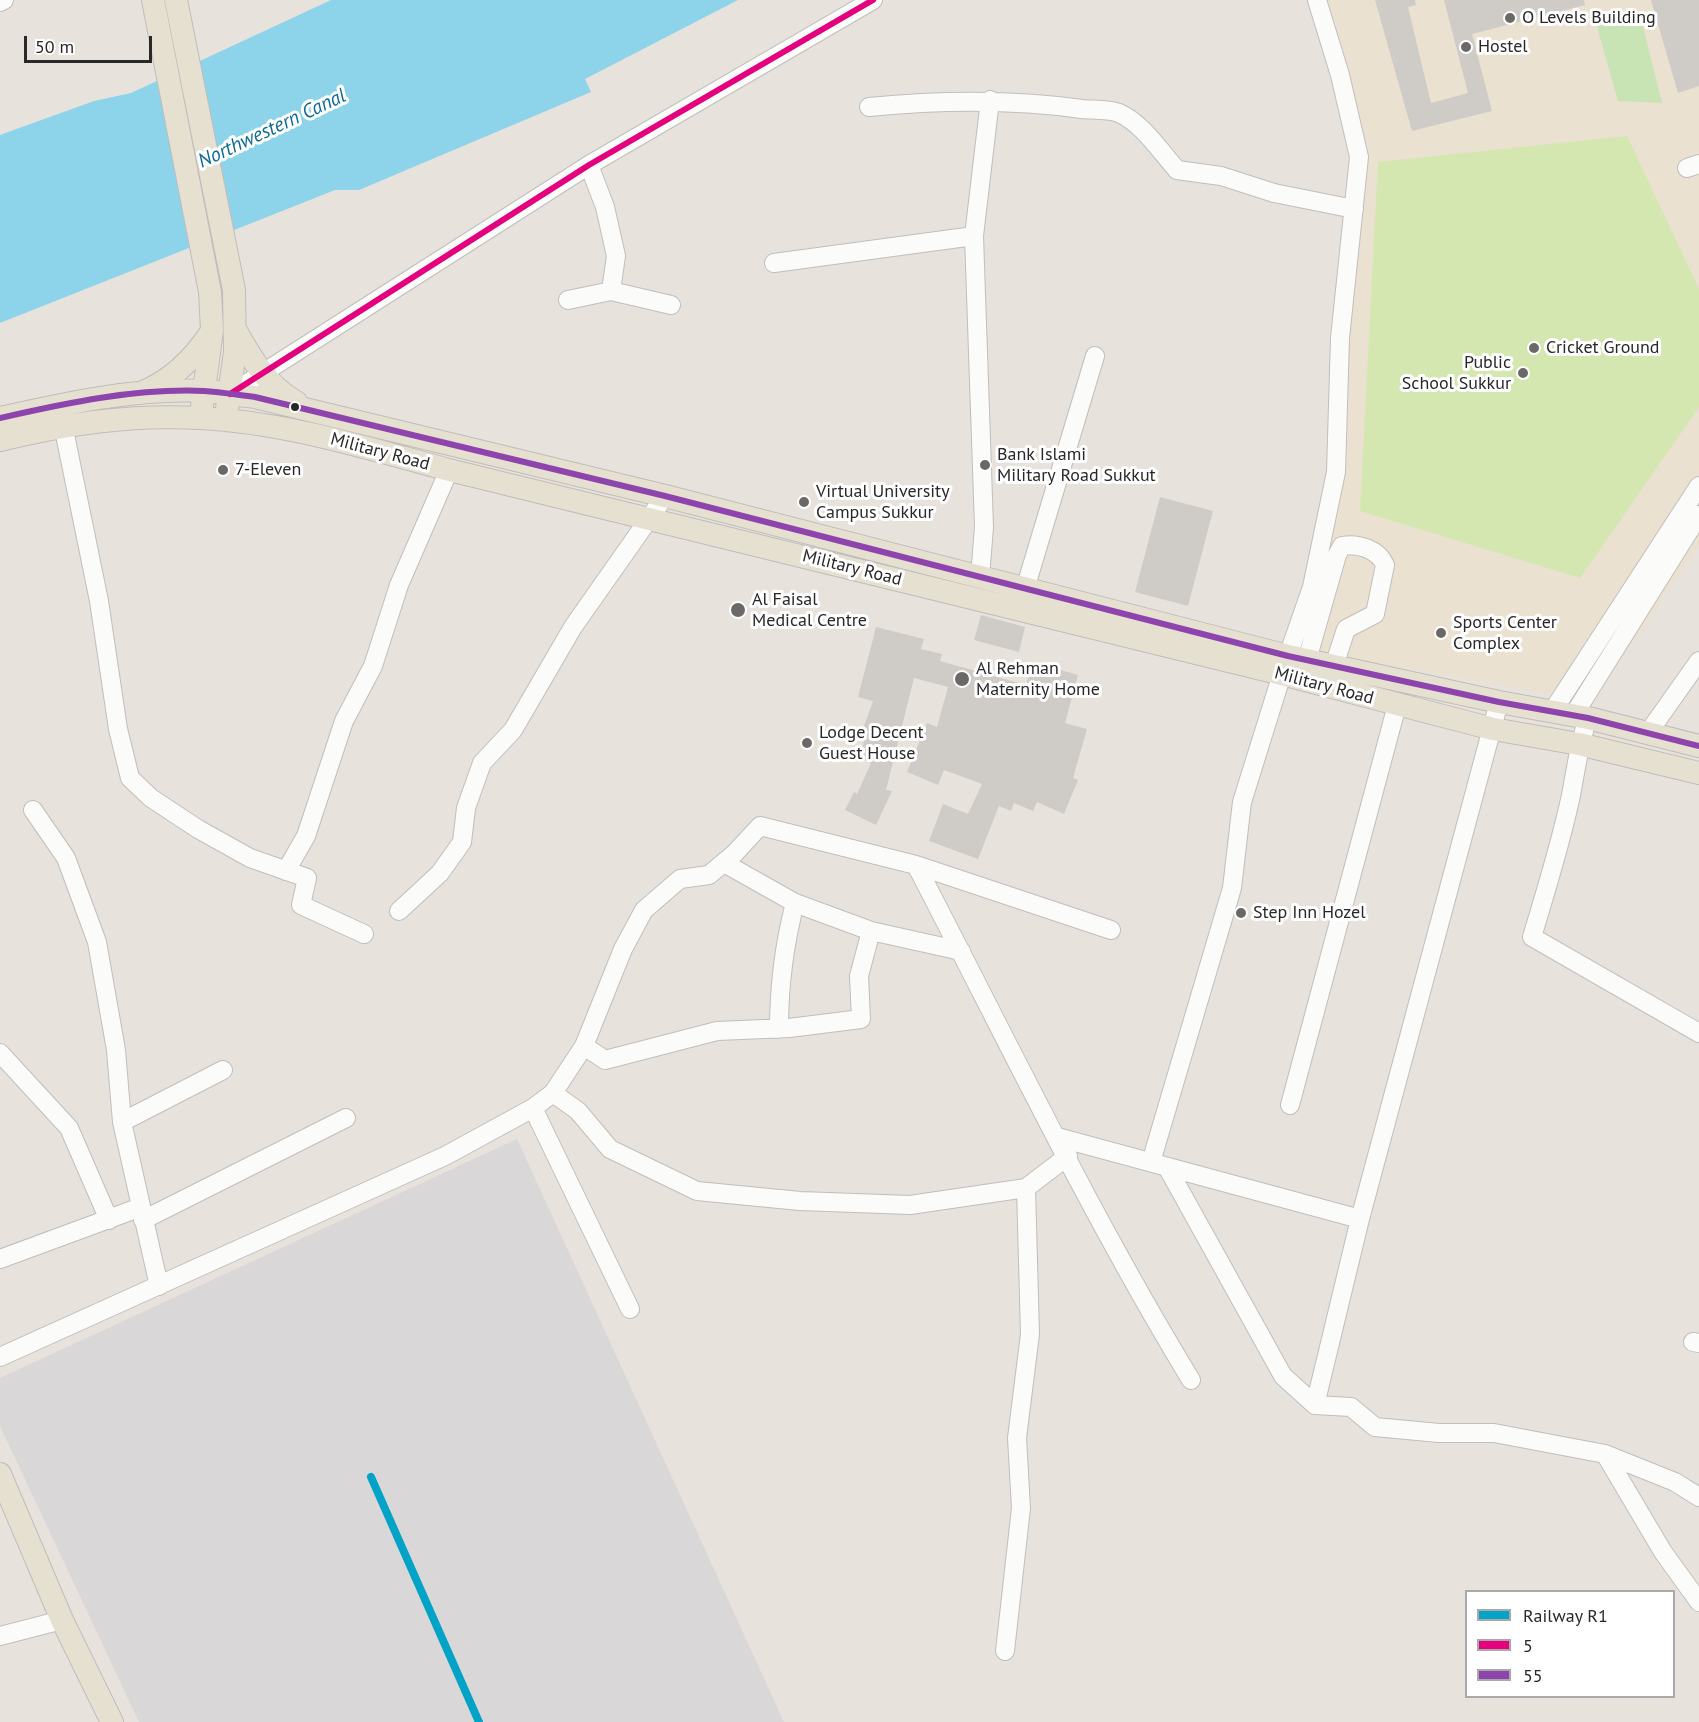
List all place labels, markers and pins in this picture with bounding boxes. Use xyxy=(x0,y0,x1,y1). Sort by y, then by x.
place label: O Levels Building xyxy=(1522,7,1656,29)
marker: O Levels Building xyxy=(1503,11,1517,25)
place label: Hostel xyxy=(1478,36,1528,58)
marker: Hostel xyxy=(1459,40,1473,54)
place label: Cricket Ground xyxy=(1546,337,1660,359)
marker: Cricket Ground xyxy=(1527,341,1541,355)
place label: Public School Sukkur xyxy=(1402,352,1511,394)
marker: Public School Sukkur xyxy=(1516,366,1530,380)
unlabelled marker xyxy=(289,401,301,413)
place label: Bank Islami Military Road Sukkut xyxy=(997,444,1156,486)
marker: Bank Islami Military Road Sukkut xyxy=(978,458,992,472)
place label: 7-Eleven xyxy=(235,459,301,481)
marker: 7-Eleven xyxy=(216,463,230,477)
place label: Virtual University Campus Sukkur xyxy=(816,481,950,524)
marker: Virtual University Campus Sukkur xyxy=(797,495,811,509)
place label: Al Faisal Medical Centre xyxy=(752,589,867,632)
marker: Al Faisal Medical Centre xyxy=(729,601,747,619)
place label: Sports Center Complex xyxy=(1453,612,1557,654)
marker: Sports Center Complex xyxy=(1434,626,1448,640)
place label: Al Rehman Maternity Home xyxy=(976,658,1100,700)
marker: Al Rehman Maternity Home xyxy=(953,670,971,688)
place label: Lodge Decent Guest House xyxy=(819,722,924,764)
marker: Lodge Decent Guest House xyxy=(800,736,814,750)
place label: Step Inn Hozel xyxy=(1253,902,1365,924)
marker: Step Inn Hozel xyxy=(1234,906,1248,920)

